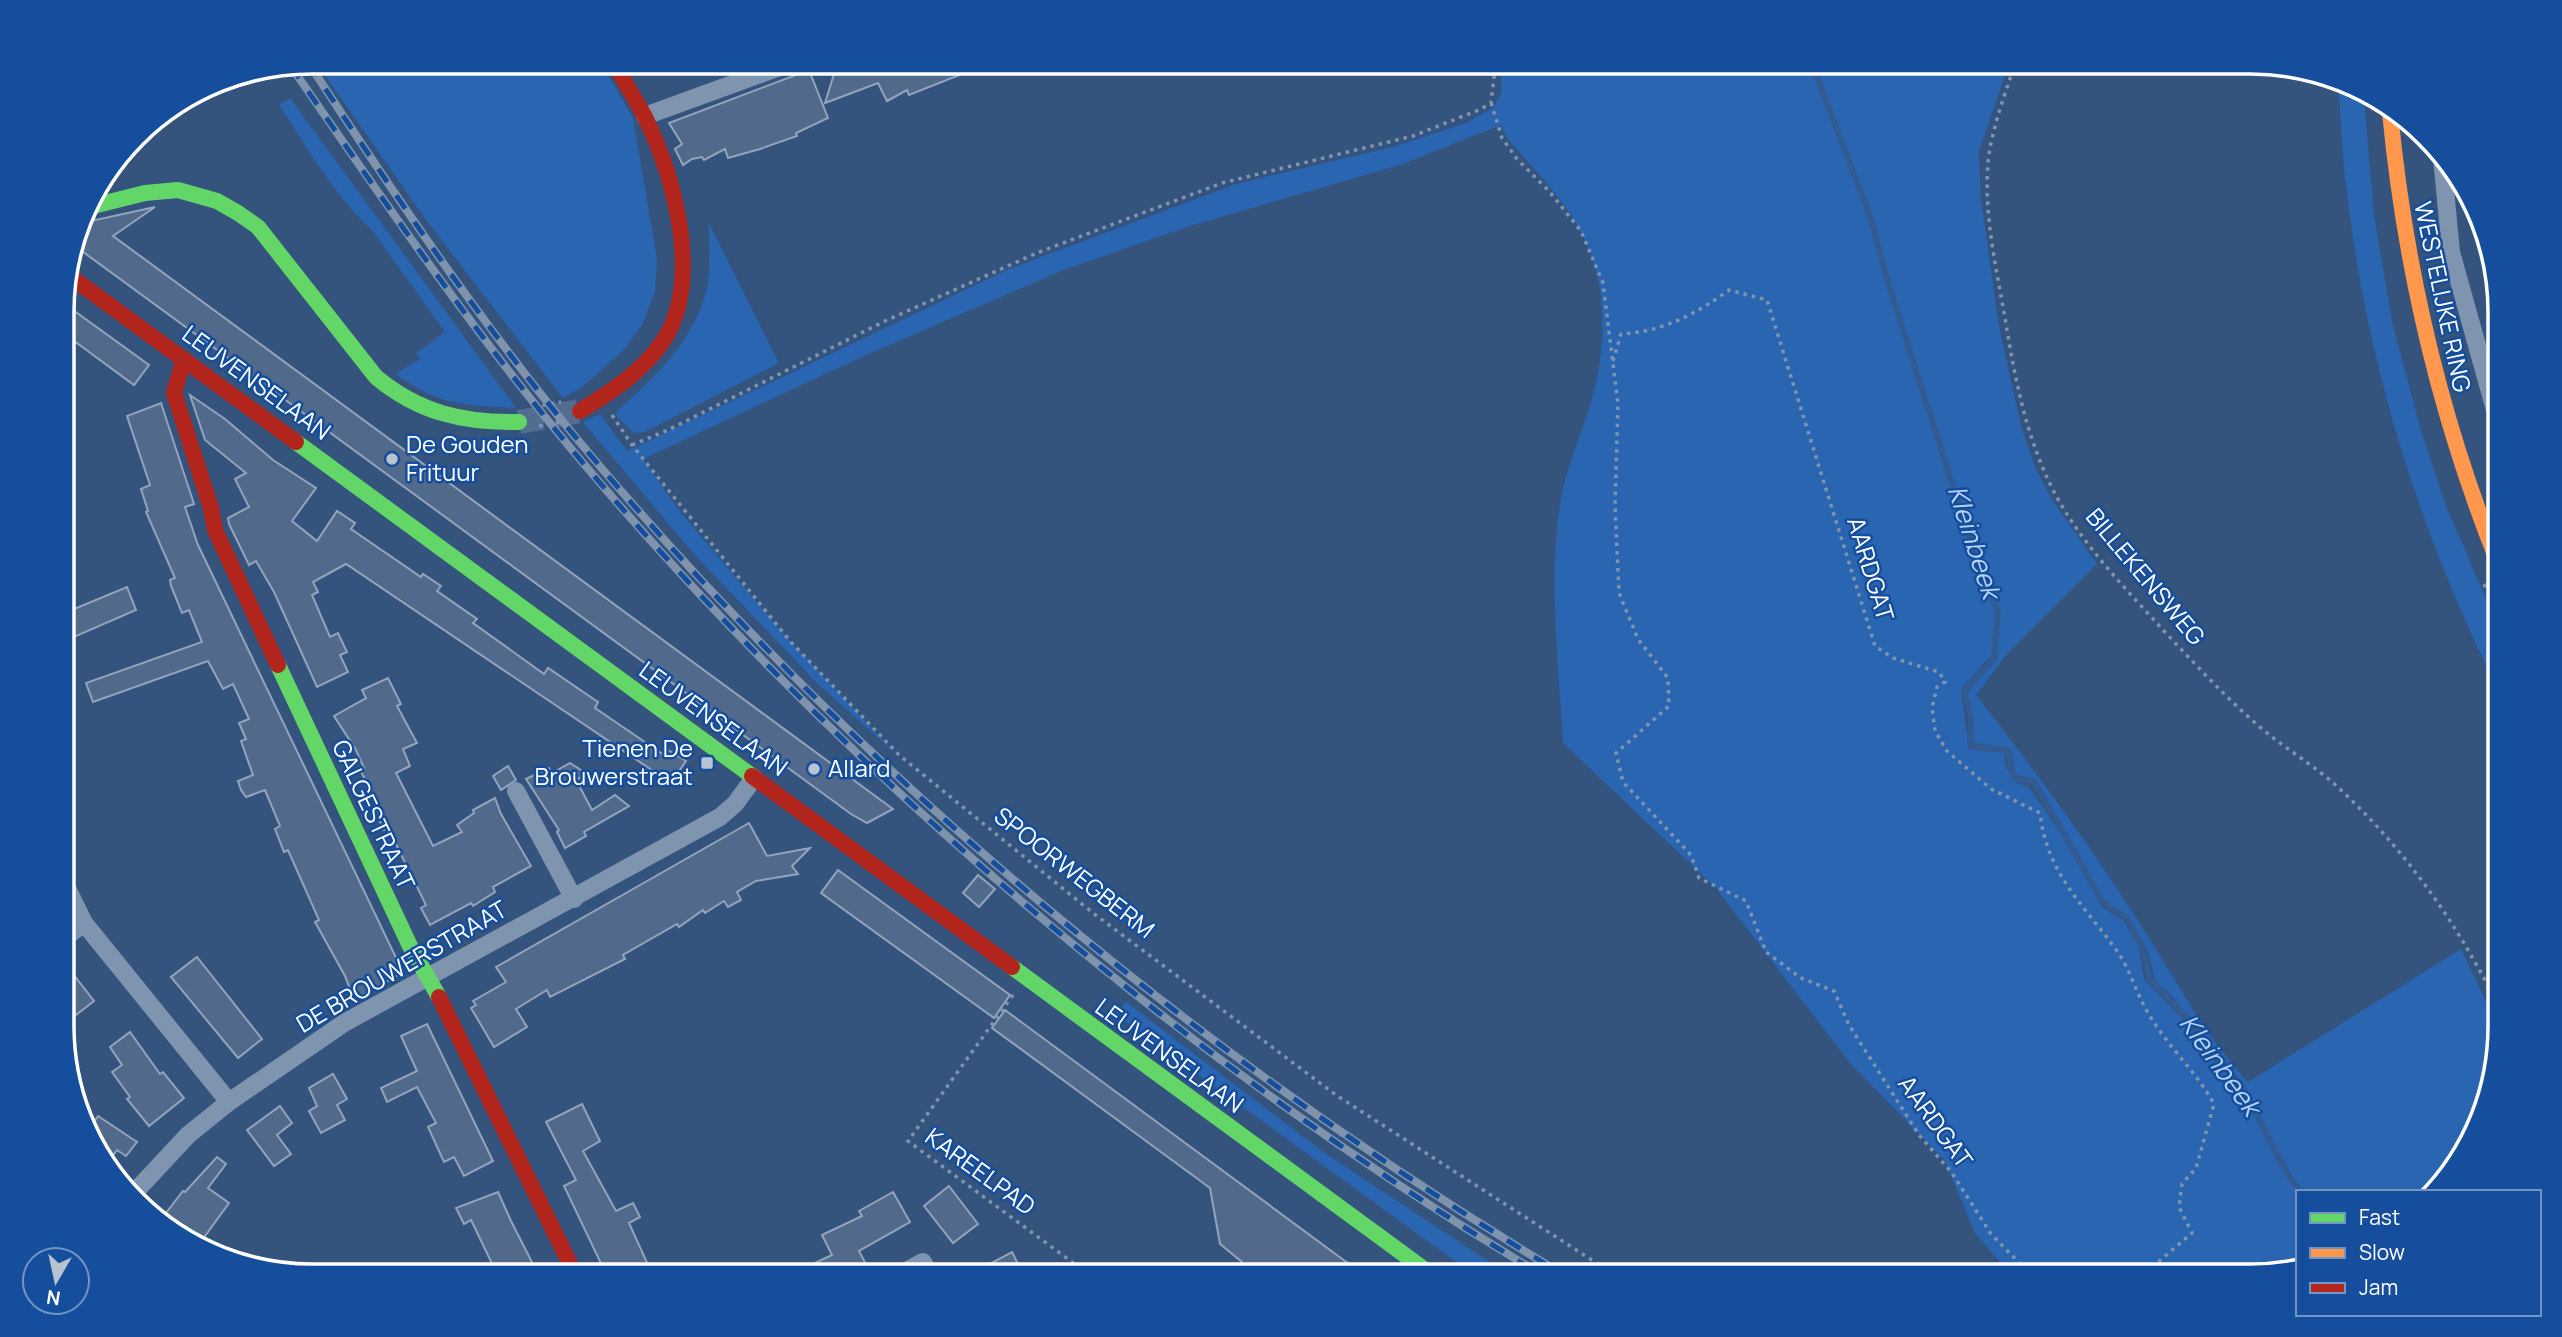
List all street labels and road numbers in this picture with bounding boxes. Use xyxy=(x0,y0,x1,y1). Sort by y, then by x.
street label: WESTELIJKE RING xyxy=(2407,198,2480,395)
street label: LEUVENSELAAN xyxy=(176,317,338,447)
street label: BILLEKENSWEG xyxy=(2079,501,2213,652)
street label: AARDGAT xyxy=(1840,513,1903,625)
street label: LEUVENSELAAN xyxy=(633,653,795,783)
street label: GALGESTRAAT xyxy=(325,734,424,895)
street label: SPOORWEGBERM xyxy=(988,799,1162,945)
street label: DE BROUWERSTRAAT xyxy=(290,891,513,1040)
street label: LEUVENSELAAN xyxy=(1089,990,1251,1120)
street label: AARDGAT xyxy=(1891,1068,1981,1175)
street label: KAREELPAD xyxy=(919,1120,1043,1222)

